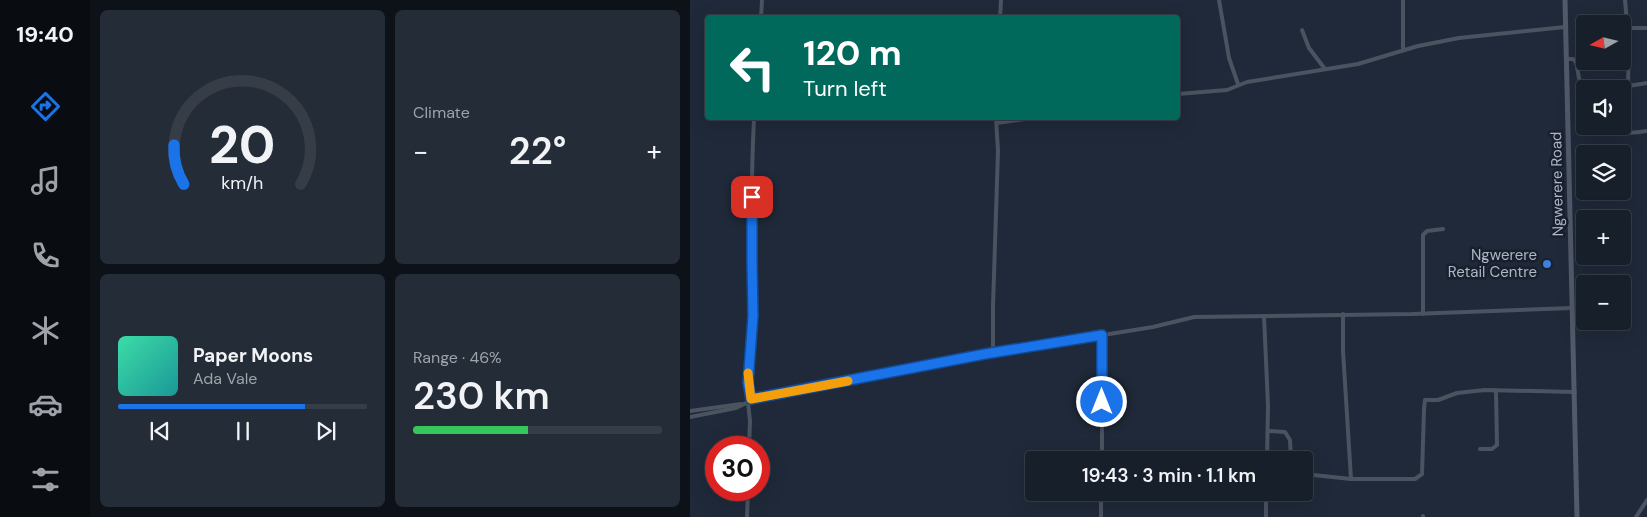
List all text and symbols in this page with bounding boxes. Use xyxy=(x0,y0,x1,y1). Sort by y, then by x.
north arrow xyxy=(1576,15,1631,70)
map controls xyxy=(1576,15,1631,330)
text: 19:40 xyxy=(16,20,74,49)
text: 120 m xyxy=(803,30,902,76)
icon: left xyxy=(720,35,785,100)
text: Turn left xyxy=(803,74,887,103)
button: sound xyxy=(1576,80,1631,135)
icon: directions xyxy=(28,89,63,124)
text: Climate xyxy=(413,102,470,123)
text: 20 xyxy=(209,111,276,179)
text: 22° xyxy=(509,126,566,176)
street label: Ngwerere Road xyxy=(1546,131,1568,237)
text: − xyxy=(413,133,428,170)
text: + xyxy=(647,133,662,170)
button: layers xyxy=(1576,145,1631,200)
icon: music xyxy=(28,163,63,198)
text: km/h xyxy=(221,171,264,195)
pin xyxy=(731,176,773,218)
icon: arrive xyxy=(738,183,766,211)
button: + xyxy=(1576,210,1631,265)
icon: phone xyxy=(28,238,63,273)
place label: Ngwerere Retail Centre xyxy=(1448,245,1537,282)
marker: Ngwerere Retail Centre xyxy=(1541,258,1553,270)
button: − xyxy=(1576,275,1631,330)
icon: climate xyxy=(28,313,63,348)
text: Paper Moons xyxy=(193,343,313,368)
text: Range · 46% xyxy=(413,347,502,368)
text: Ada Vale xyxy=(193,368,257,389)
text: 230 km xyxy=(413,371,550,421)
position arrow xyxy=(1075,375,1127,427)
icon: car xyxy=(28,387,63,422)
icon: previous xyxy=(146,417,174,445)
icon: pause xyxy=(229,417,257,445)
icon: next xyxy=(312,417,340,445)
speed limit sign: 30 xyxy=(705,436,770,501)
icon: filters xyxy=(28,462,63,497)
text: 19:43 · 3 min · 1.1 km xyxy=(1082,463,1256,488)

